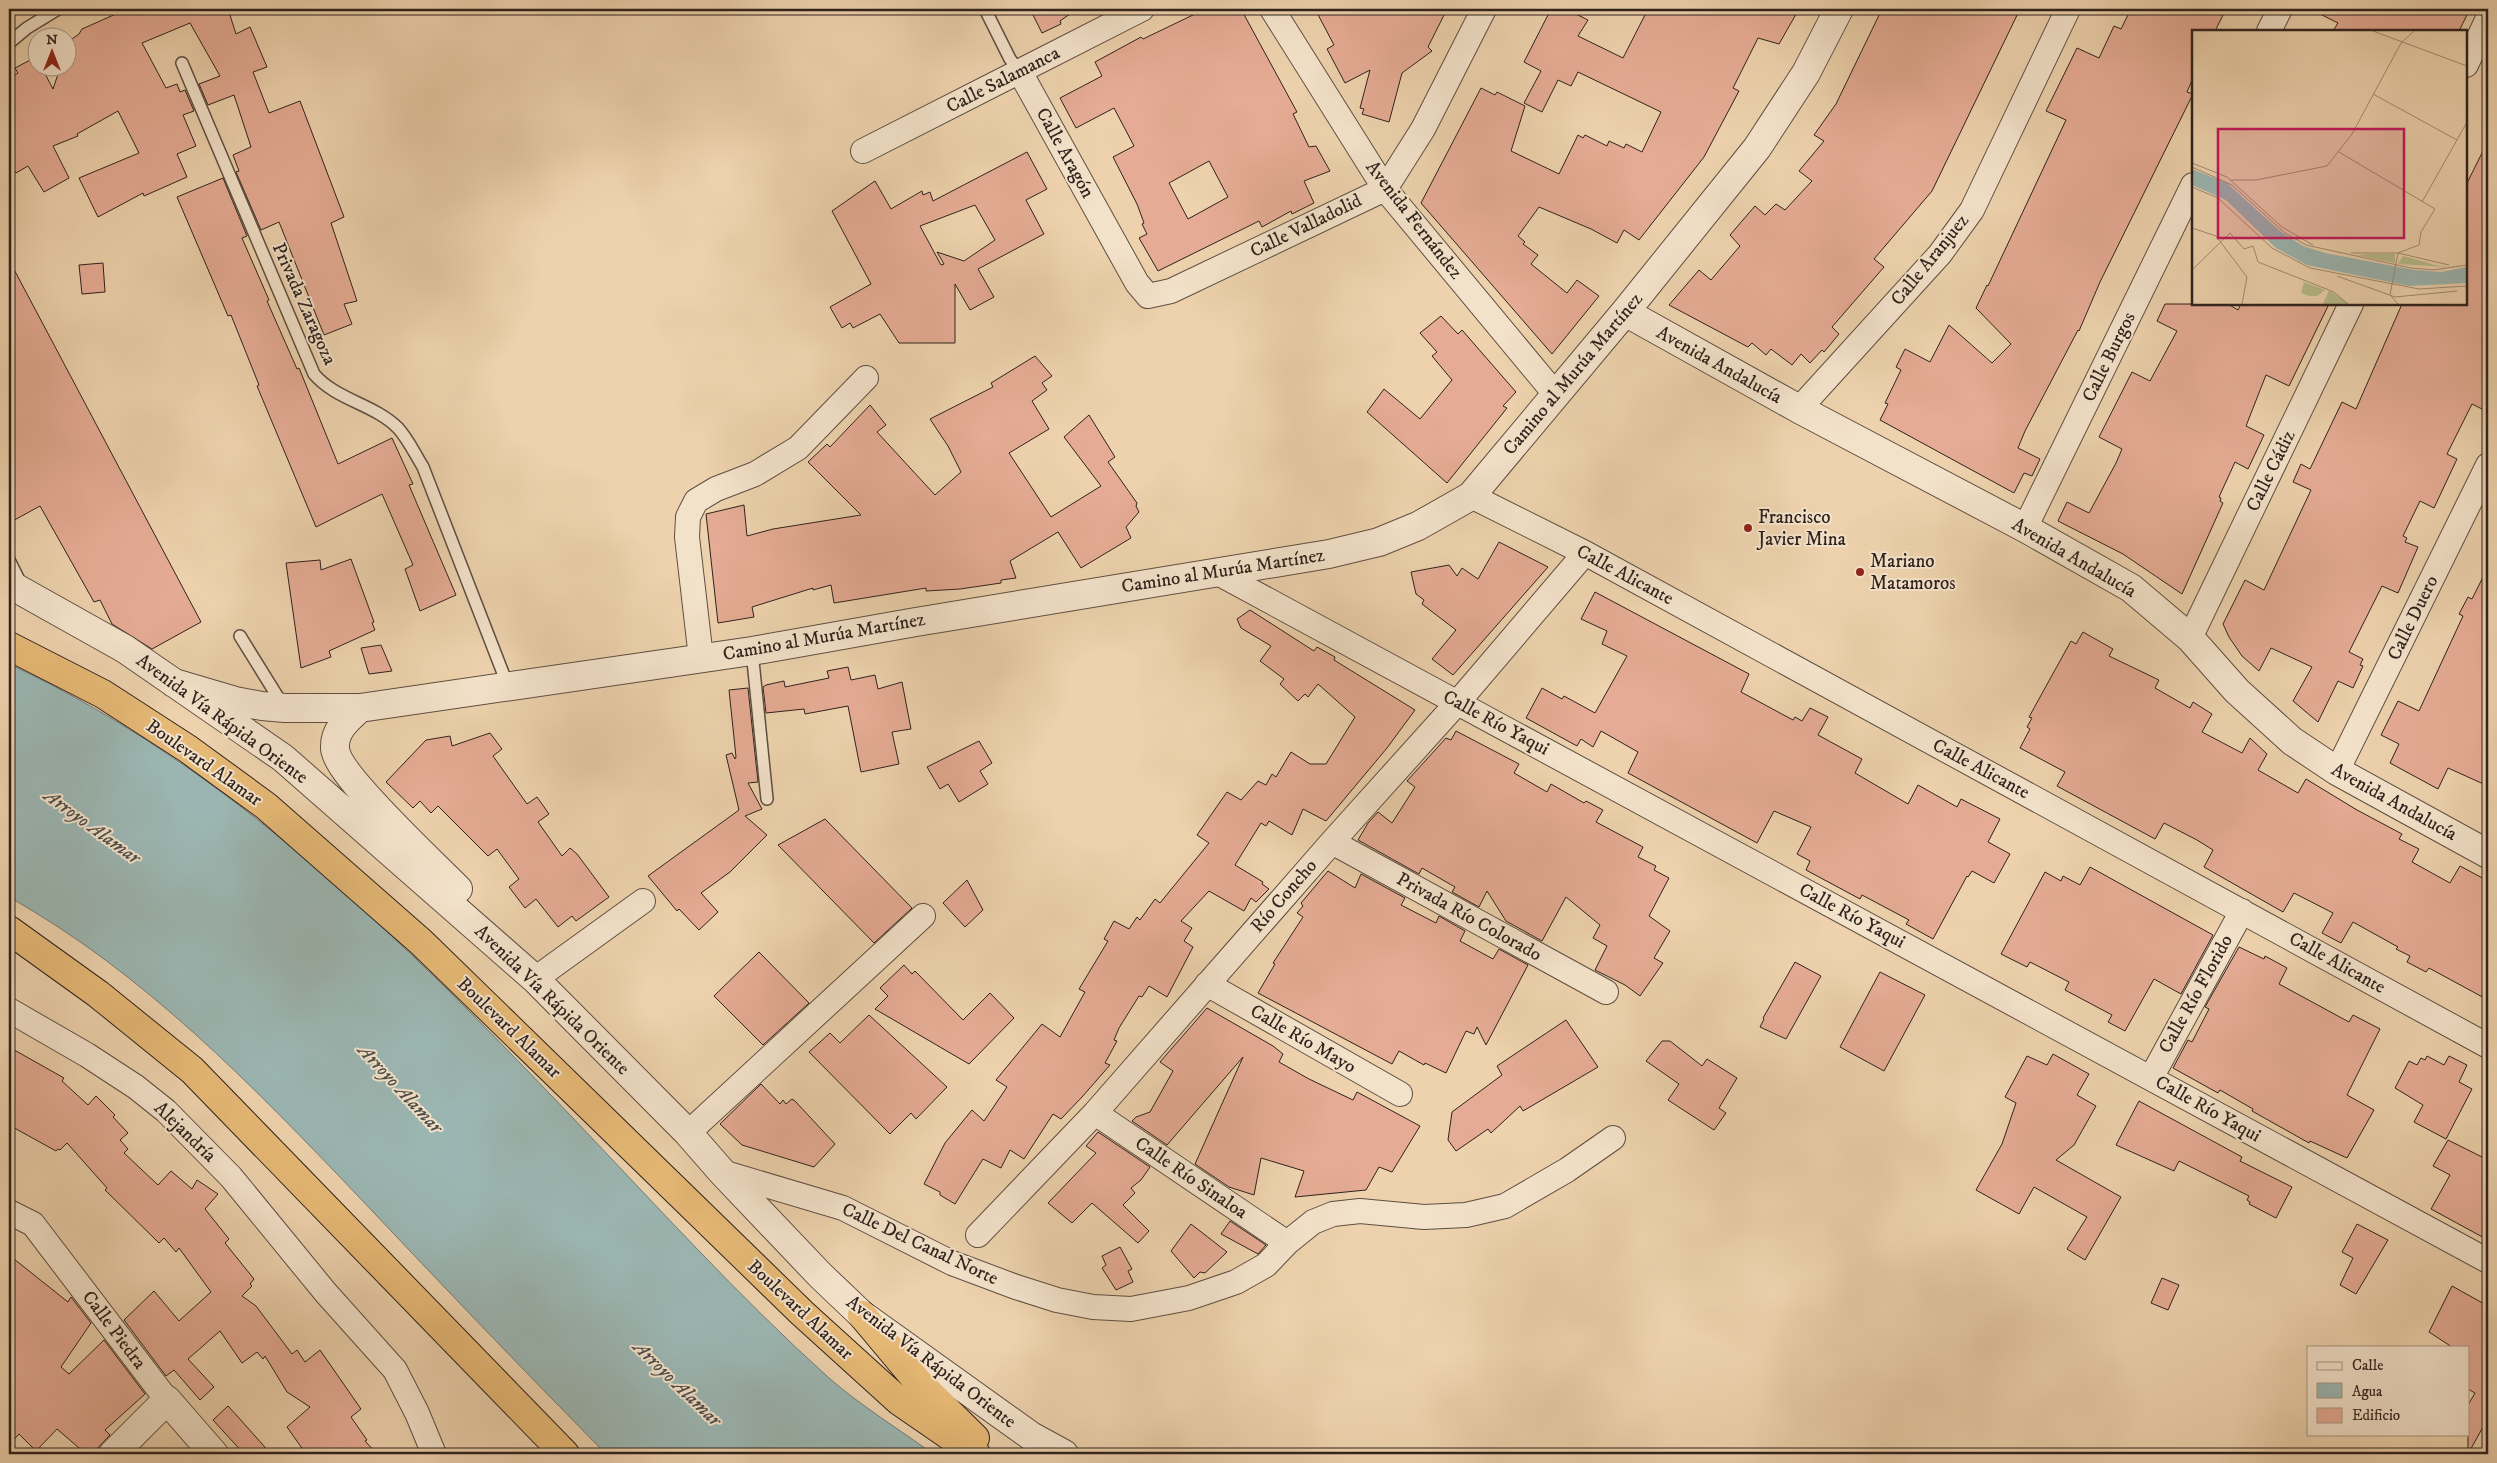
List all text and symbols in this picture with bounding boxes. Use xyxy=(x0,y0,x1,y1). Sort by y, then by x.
north arrow xyxy=(28,28,78,78)
inset map xyxy=(2192,30,2467,305)
text: N xyxy=(46,31,58,49)
street label: Calle Salamanca xyxy=(942,42,1064,118)
street label: Calle Aragón xyxy=(1031,104,1099,202)
street label: Avenida Fernández xyxy=(1361,156,1467,284)
street label: Calle Valladolid xyxy=(1247,189,1366,263)
street label: Calle Aranjuez xyxy=(1886,210,1974,310)
street label: Privada Zaragoza xyxy=(267,239,341,369)
street label: Camino al Murúa Martínez xyxy=(1498,288,1648,460)
street label: Calle Burgos xyxy=(2077,308,2141,406)
street label: Avenida Andalucía xyxy=(1652,321,1786,409)
street label: Calle Cádiz xyxy=(2242,427,2300,515)
place label: Francisco Javier Mina xyxy=(1756,506,1846,551)
street label: Avenida Andalucía xyxy=(2008,513,2140,603)
marker: Francisco Javier Mina xyxy=(1742,522,1754,534)
street label: Calle Alicante xyxy=(1572,540,1678,610)
street label: Camino al Murúa Martínez xyxy=(1120,544,1326,598)
place label: Mariano Matamoros xyxy=(1870,550,1956,595)
marker: Mariano Matamoros xyxy=(1854,566,1866,578)
street label: Calle Duero xyxy=(2383,572,2443,664)
street label: Camino al Murúa Martínez xyxy=(721,608,927,666)
street label: Avenida Vía Rápida Oriente xyxy=(132,649,312,789)
street label: Calle Río Yaqui xyxy=(1438,685,1553,762)
street label: Boulevard Alamar xyxy=(142,715,266,811)
street label: Calle Alicante xyxy=(1928,734,2034,804)
street label: Avenida Andalucía xyxy=(2327,758,2461,846)
water label: Arroyo Alamar xyxy=(37,782,147,872)
street label: Río Concho xyxy=(1246,855,1322,937)
street label: Privada Río Colorado xyxy=(1392,868,1546,966)
street label: Calle Río Yaqui xyxy=(1794,878,1909,955)
street label: Avenida Vía Rápida Oriente xyxy=(470,920,634,1080)
street label: Calle Alicante xyxy=(2285,927,2389,999)
street label: Calle Río Florido xyxy=(2154,931,2238,1057)
street label: Boulevard Alamar xyxy=(452,972,566,1084)
street label: Calle Río Mayo xyxy=(1246,999,1360,1079)
water label: Arroyo Alamar xyxy=(351,1038,449,1140)
street label: Calle Río Yaqui xyxy=(2151,1071,2265,1148)
street label: Alejandría xyxy=(149,1097,221,1167)
street label: Calle Río Sinaloa xyxy=(1130,1132,1252,1224)
street label: Calle Del Canal Norte xyxy=(838,1198,1002,1290)
street label: Boulevard Alamar xyxy=(742,1255,858,1365)
street label: Calle Piedra xyxy=(77,1286,151,1374)
street label: Avenida Vía Rápida Oriente xyxy=(842,1291,1021,1433)
water label: Arroyo Alamar xyxy=(626,1334,728,1434)
legend xyxy=(2307,1346,2470,1436)
text: Calle xyxy=(2352,1356,2384,1375)
text: Agua xyxy=(2352,1382,2383,1401)
text: Edificio xyxy=(2352,1406,2400,1425)

